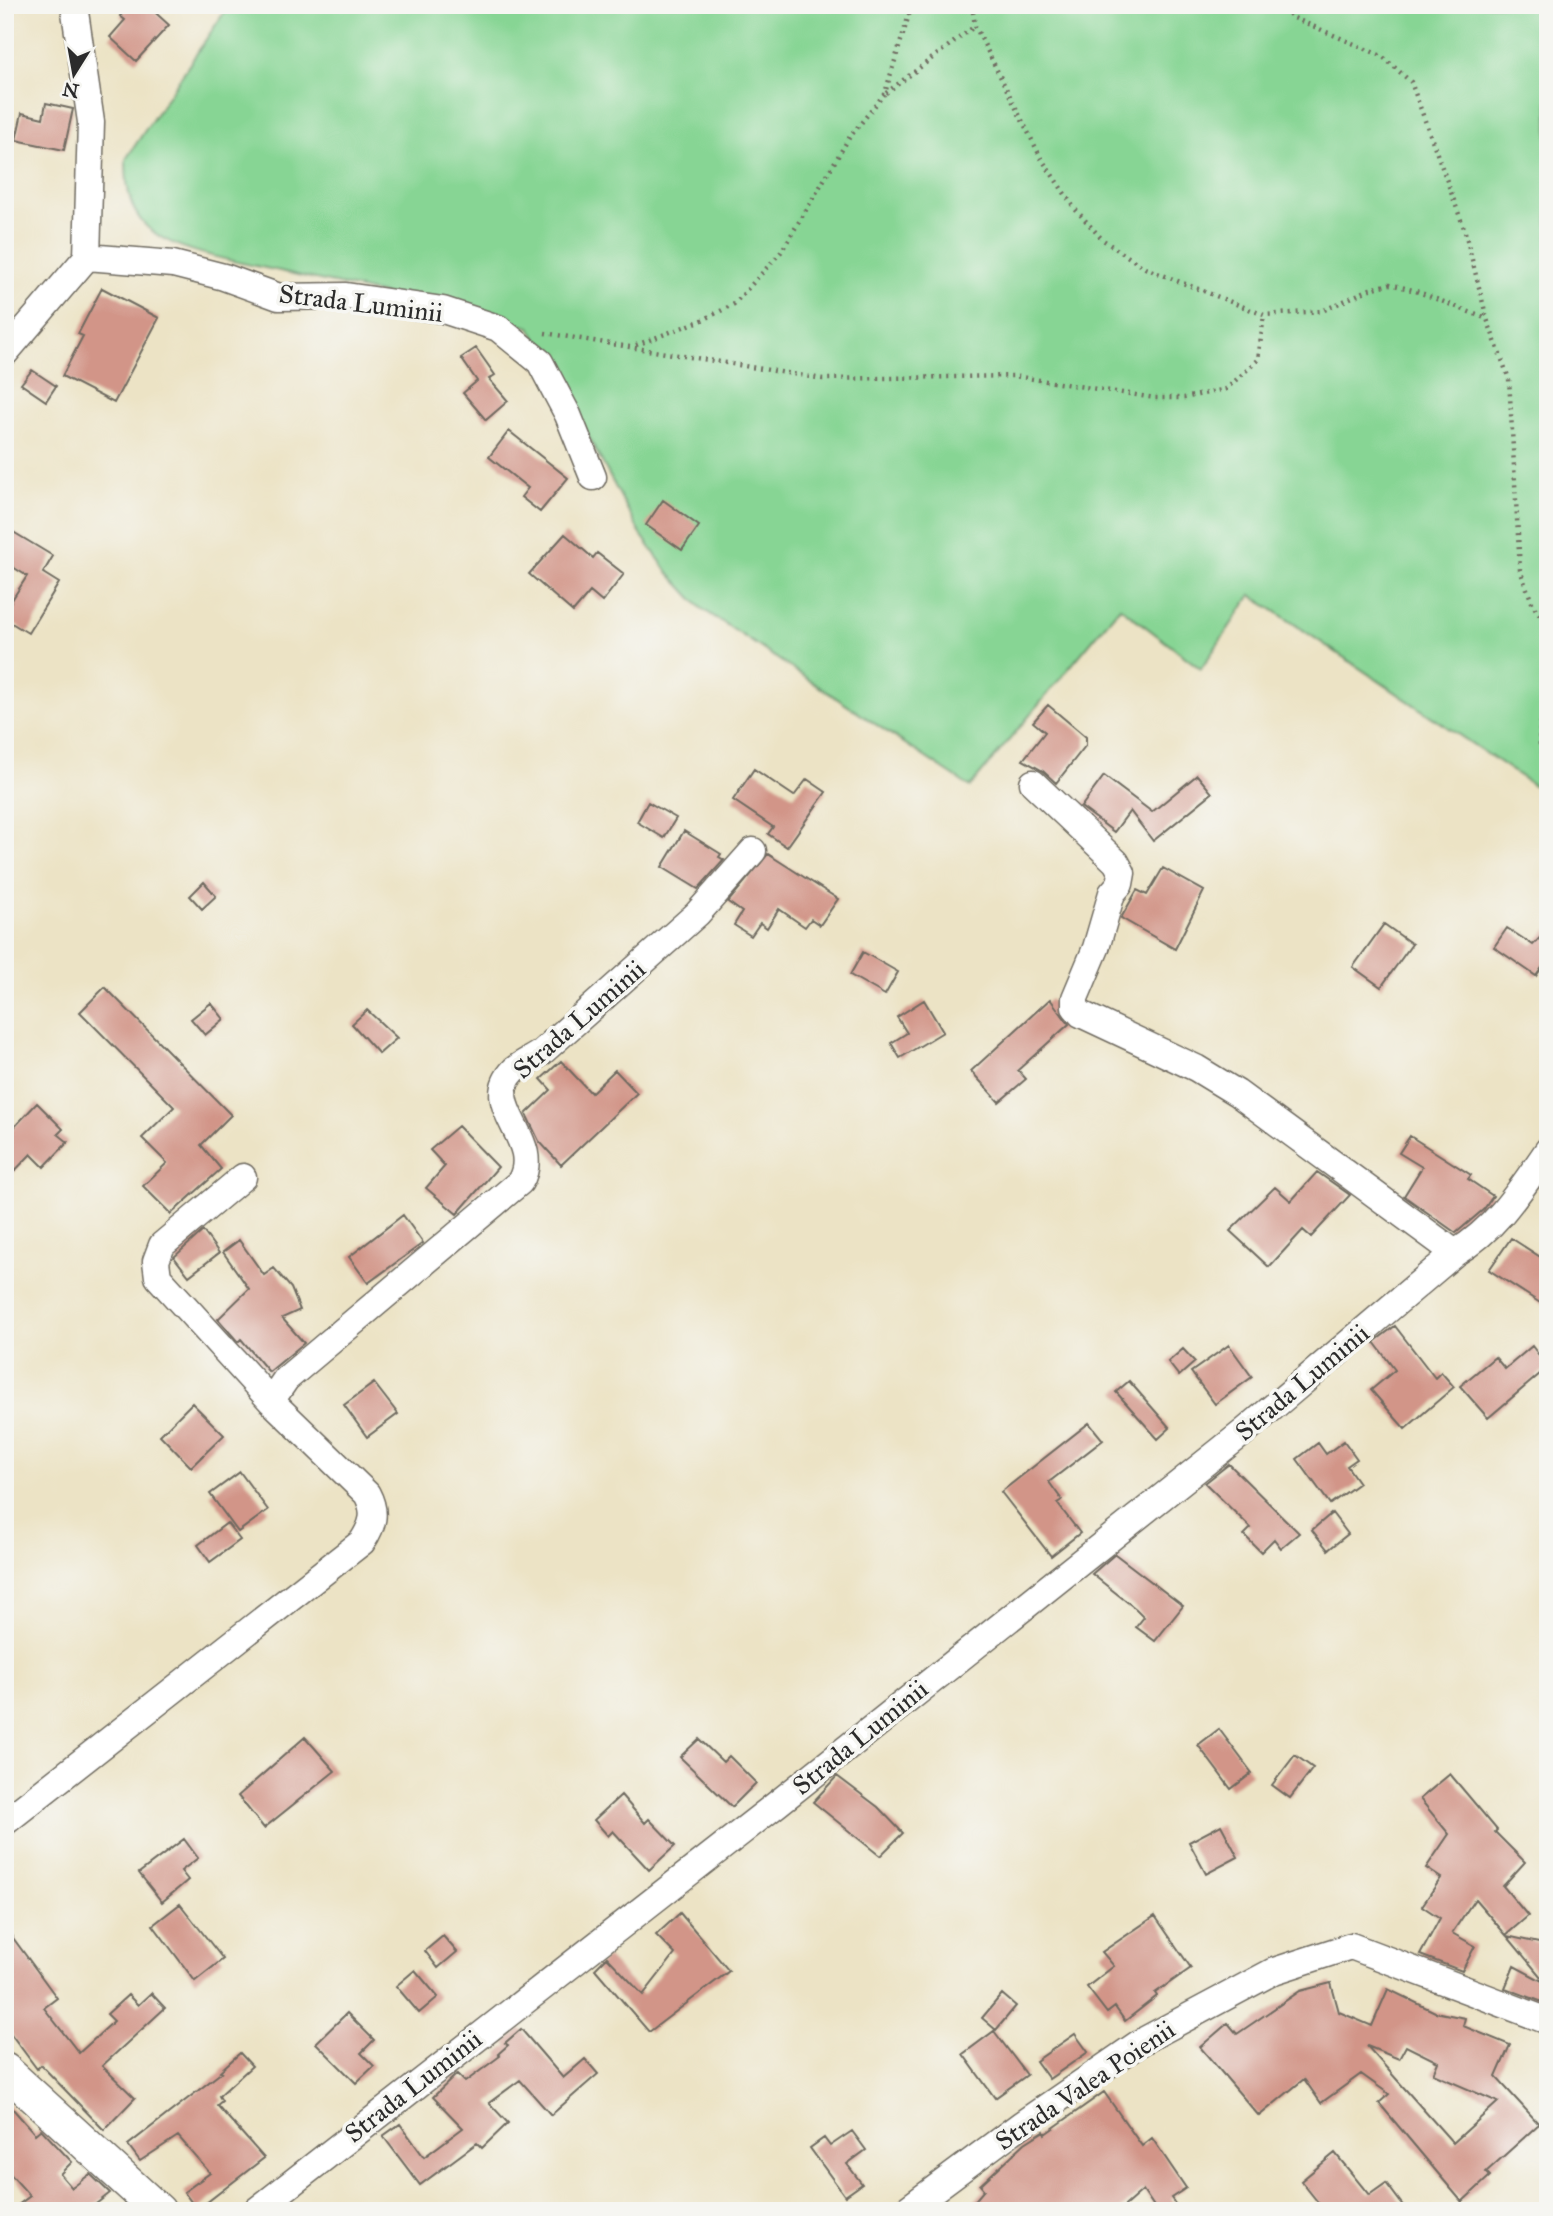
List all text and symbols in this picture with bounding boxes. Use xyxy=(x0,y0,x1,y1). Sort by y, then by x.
north arrow xyxy=(38,38,108,108)
text: N xyxy=(61,77,81,103)
street label: Strada Luminii xyxy=(277,277,445,329)
street label: Strada Luminii xyxy=(506,953,652,1085)
street label: Strada Luminii xyxy=(1229,1317,1375,1447)
street label: Strada Luminii xyxy=(786,1673,934,1801)
street label: Strada Valea Poienii xyxy=(989,2013,1181,2157)
street label: Strada Luminii xyxy=(338,2023,488,2149)

